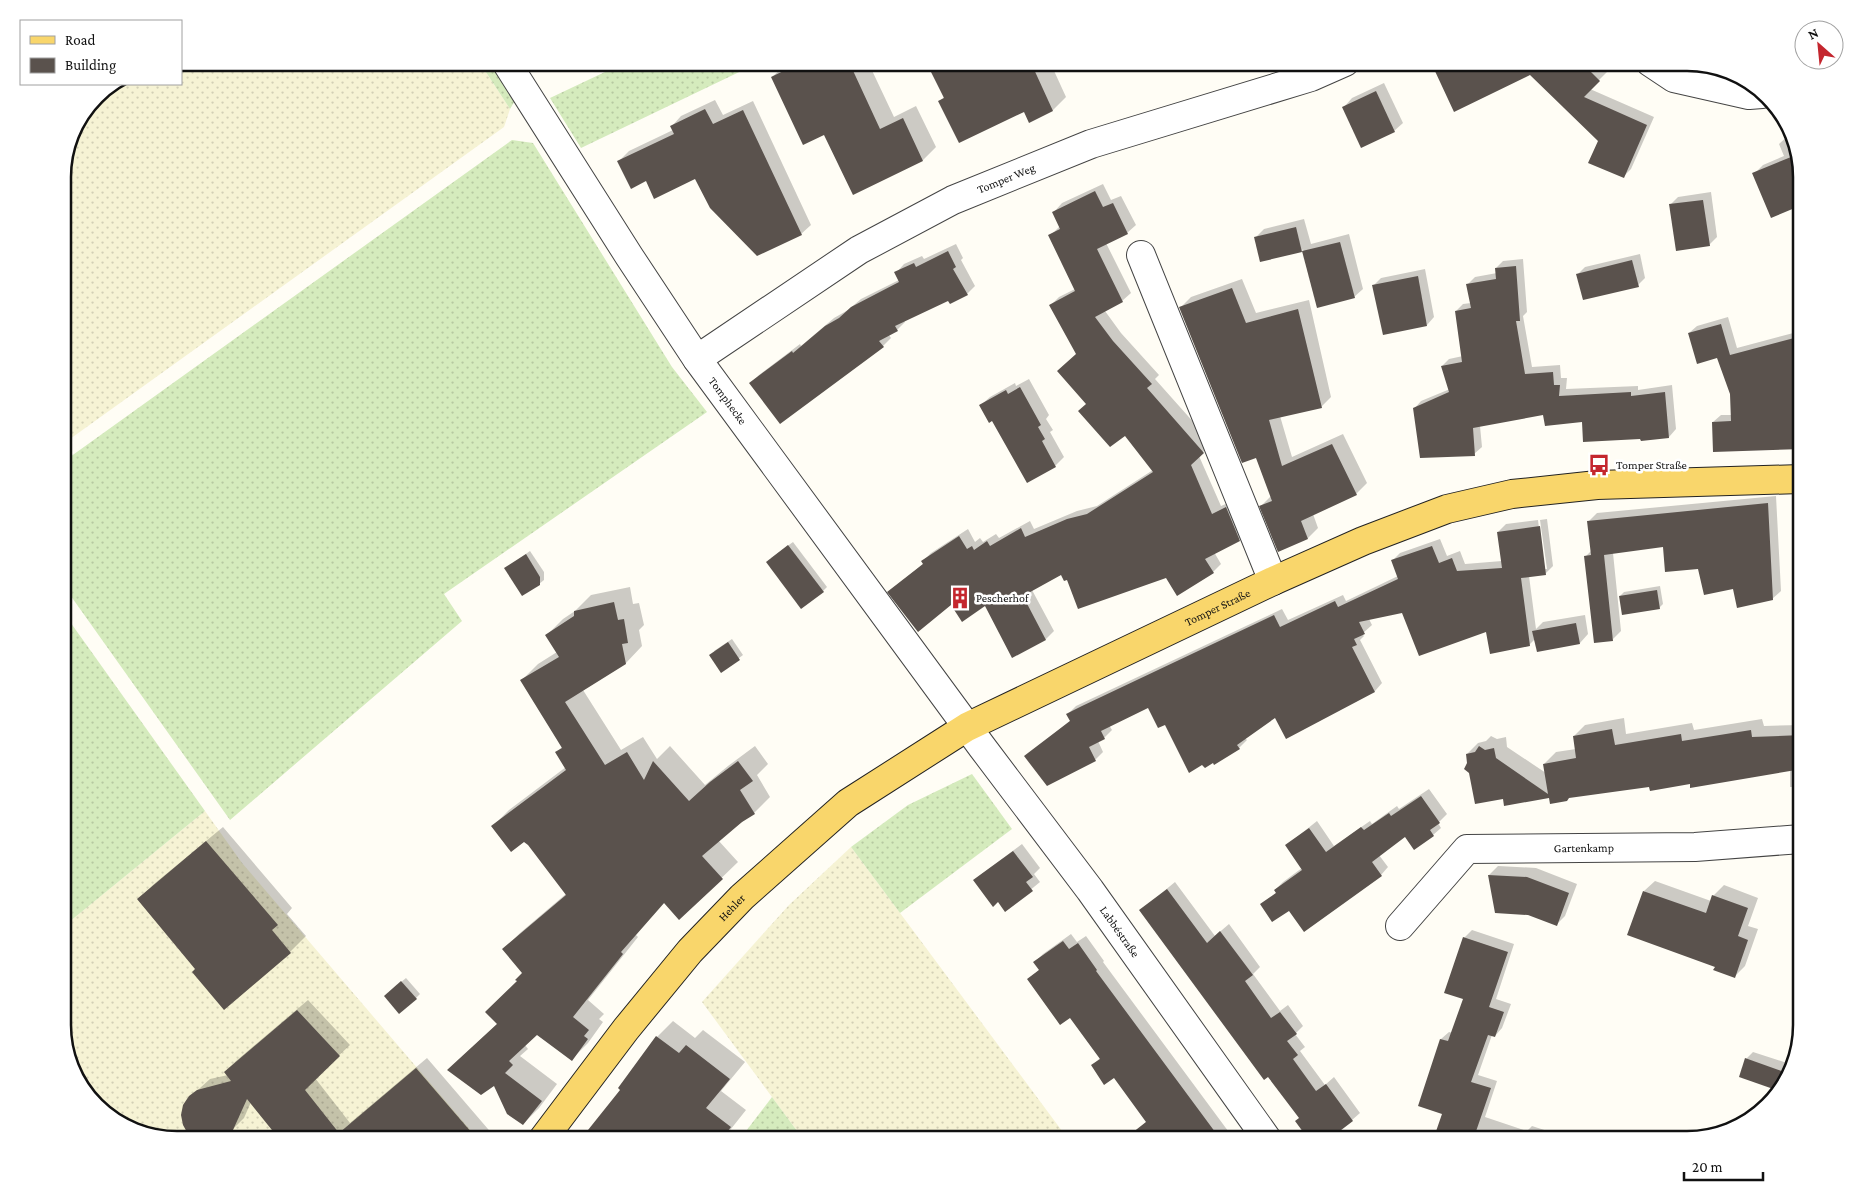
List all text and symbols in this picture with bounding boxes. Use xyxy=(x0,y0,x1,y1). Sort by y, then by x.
legend xyxy=(20,20,182,85)
north arrow xyxy=(1794,20,1844,70)
text: N xyxy=(1805,24,1821,43)
text: Road xyxy=(65,32,96,48)
text: Building xyxy=(65,57,116,74)
street label: Tomper Weg xyxy=(975,160,1037,196)
street label: Tomphecke xyxy=(706,374,750,427)
bus stop icon: Tomper Straße xyxy=(1586,452,1612,478)
place label: Tomper Straße xyxy=(1616,458,1687,472)
building icon: Pescherhof xyxy=(947,585,973,611)
street label: Tomper Straße xyxy=(1182,586,1252,629)
place label: Pescherhof xyxy=(976,591,1030,605)
street label: Gartenkamp xyxy=(1554,841,1614,855)
street label: Hehler xyxy=(716,891,749,924)
street label: Labbéstraße xyxy=(1097,903,1143,960)
scale bar xyxy=(1684,1150,1763,1182)
text: 20 m xyxy=(1692,1159,1723,1175)

